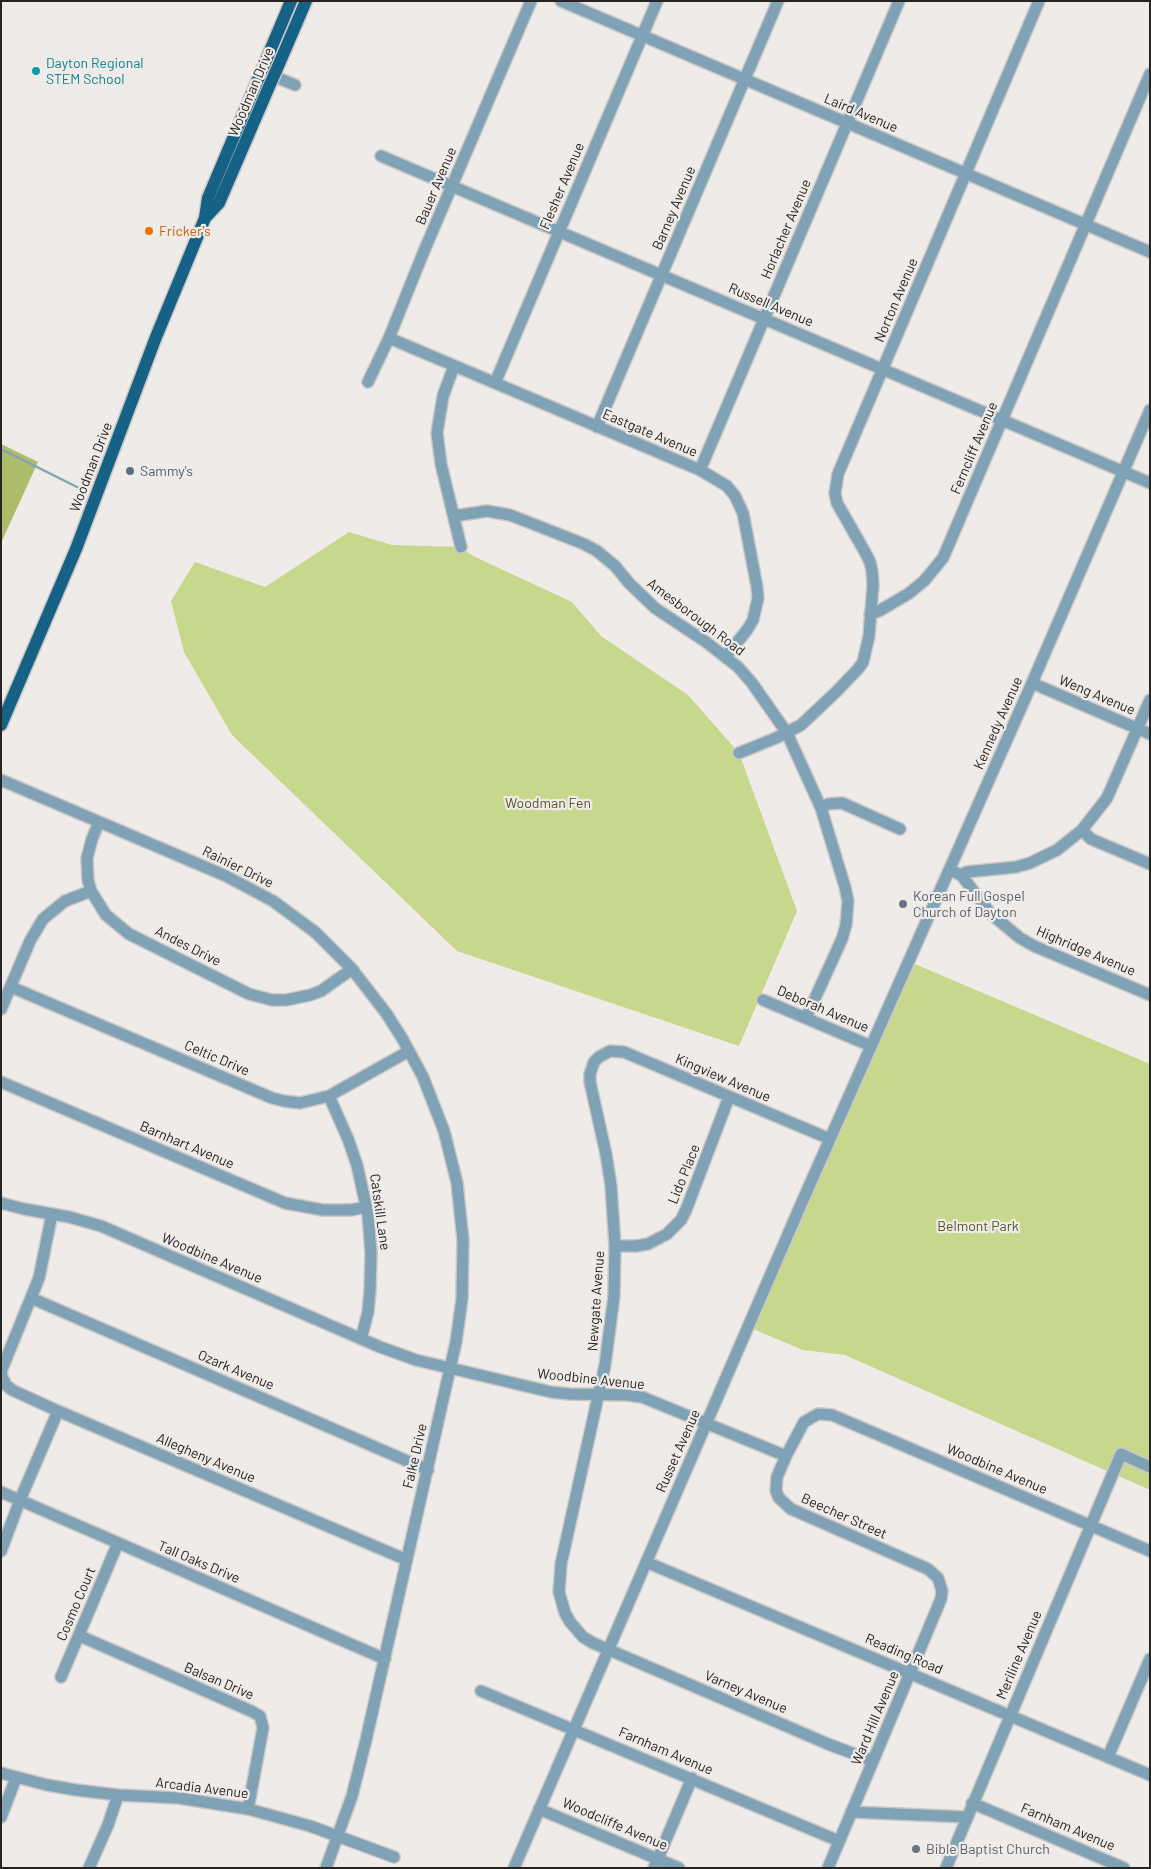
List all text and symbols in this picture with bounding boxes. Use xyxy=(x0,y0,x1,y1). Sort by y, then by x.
street label: Woodman Drive xyxy=(225,45,277,139)
place label: Dayton Regional STEM School xyxy=(46,55,144,88)
marker: Dayton Regional STEM School xyxy=(30,65,42,77)
street label: Laird Avenue xyxy=(822,90,900,136)
street label: Flesher Avenue xyxy=(536,140,588,232)
street label: Bauer Avenue xyxy=(412,144,460,228)
street label: Barney Avenue xyxy=(649,164,699,252)
street label: Horlacher Avenue xyxy=(757,177,815,281)
place label: Fricker's xyxy=(159,223,211,239)
marker: Fricker's xyxy=(143,225,155,237)
street label: Norton Avenue xyxy=(871,255,921,345)
street label: Russell Avenue xyxy=(726,280,816,330)
street label: Ferncliff Avenue xyxy=(947,399,1001,497)
street label: Eastgate Avenue xyxy=(600,405,700,461)
street label: Woodman Drive xyxy=(66,420,116,514)
place label: Sammy's xyxy=(140,463,193,479)
marker: Sammy's xyxy=(124,465,136,477)
street label: Amesborough Road xyxy=(644,575,748,659)
street label: Weng Avenue xyxy=(1056,671,1138,719)
street label: Kennedy Avenue xyxy=(970,674,1026,772)
park label: Woodman Fen xyxy=(505,795,591,811)
street label: Rainier Drive xyxy=(200,843,276,891)
place label: Korean Full Gospel Church of Dayton xyxy=(913,888,1025,920)
marker: Korean Full Gospel Church of Dayton xyxy=(897,898,909,910)
street label: Andes Drive xyxy=(152,922,224,970)
street label: Highridge Avenue xyxy=(1034,922,1138,980)
street label: Deborah Avenue xyxy=(774,982,872,1036)
street label: Celtic Drive xyxy=(182,1037,252,1079)
street label: Kingview Avenue xyxy=(673,1050,773,1106)
street label: Barnhart Avenue xyxy=(137,1118,237,1172)
street label: Lido Place xyxy=(664,1142,704,1206)
street label: Catskill Lane xyxy=(366,1173,394,1251)
park label: Belmont Park xyxy=(937,1218,1019,1234)
street label: Woodbine Avenue xyxy=(159,1229,265,1287)
street label: Newgate Avenue xyxy=(584,1250,608,1352)
street label: Ozark Avenue xyxy=(195,1346,277,1394)
street label: Woodbine Avenue xyxy=(536,1365,646,1393)
street label: Russet Avenue xyxy=(652,1407,704,1495)
street label: Falke Drive xyxy=(399,1422,431,1490)
street label: Allegheny Avenue xyxy=(154,1430,258,1486)
street label: Woodbine Avenue xyxy=(944,1440,1050,1498)
street label: Beecher Street xyxy=(799,1490,889,1542)
street label: Tall Oaks Drive xyxy=(155,1537,243,1587)
street label: Cosmo Court xyxy=(53,1564,99,1644)
street label: Meriline Avenue xyxy=(993,1608,1045,1702)
street label: Reading Road xyxy=(862,1630,946,1678)
street label: Balsan Drive xyxy=(181,1659,257,1703)
street label: Varney Avenue xyxy=(702,1667,790,1717)
street label: Ward Hill Avenue xyxy=(848,1668,902,1768)
street label: Farnham Avenue xyxy=(616,1724,716,1778)
street label: Arcadia Avenue xyxy=(155,1774,249,1802)
street label: Woodcliffe Avenue xyxy=(560,1794,670,1854)
street label: Farnham Avenue xyxy=(1018,1800,1118,1854)
place label: Bible Baptist Church xyxy=(926,1841,1050,1857)
marker: Bible Baptist Church xyxy=(910,1843,922,1855)

